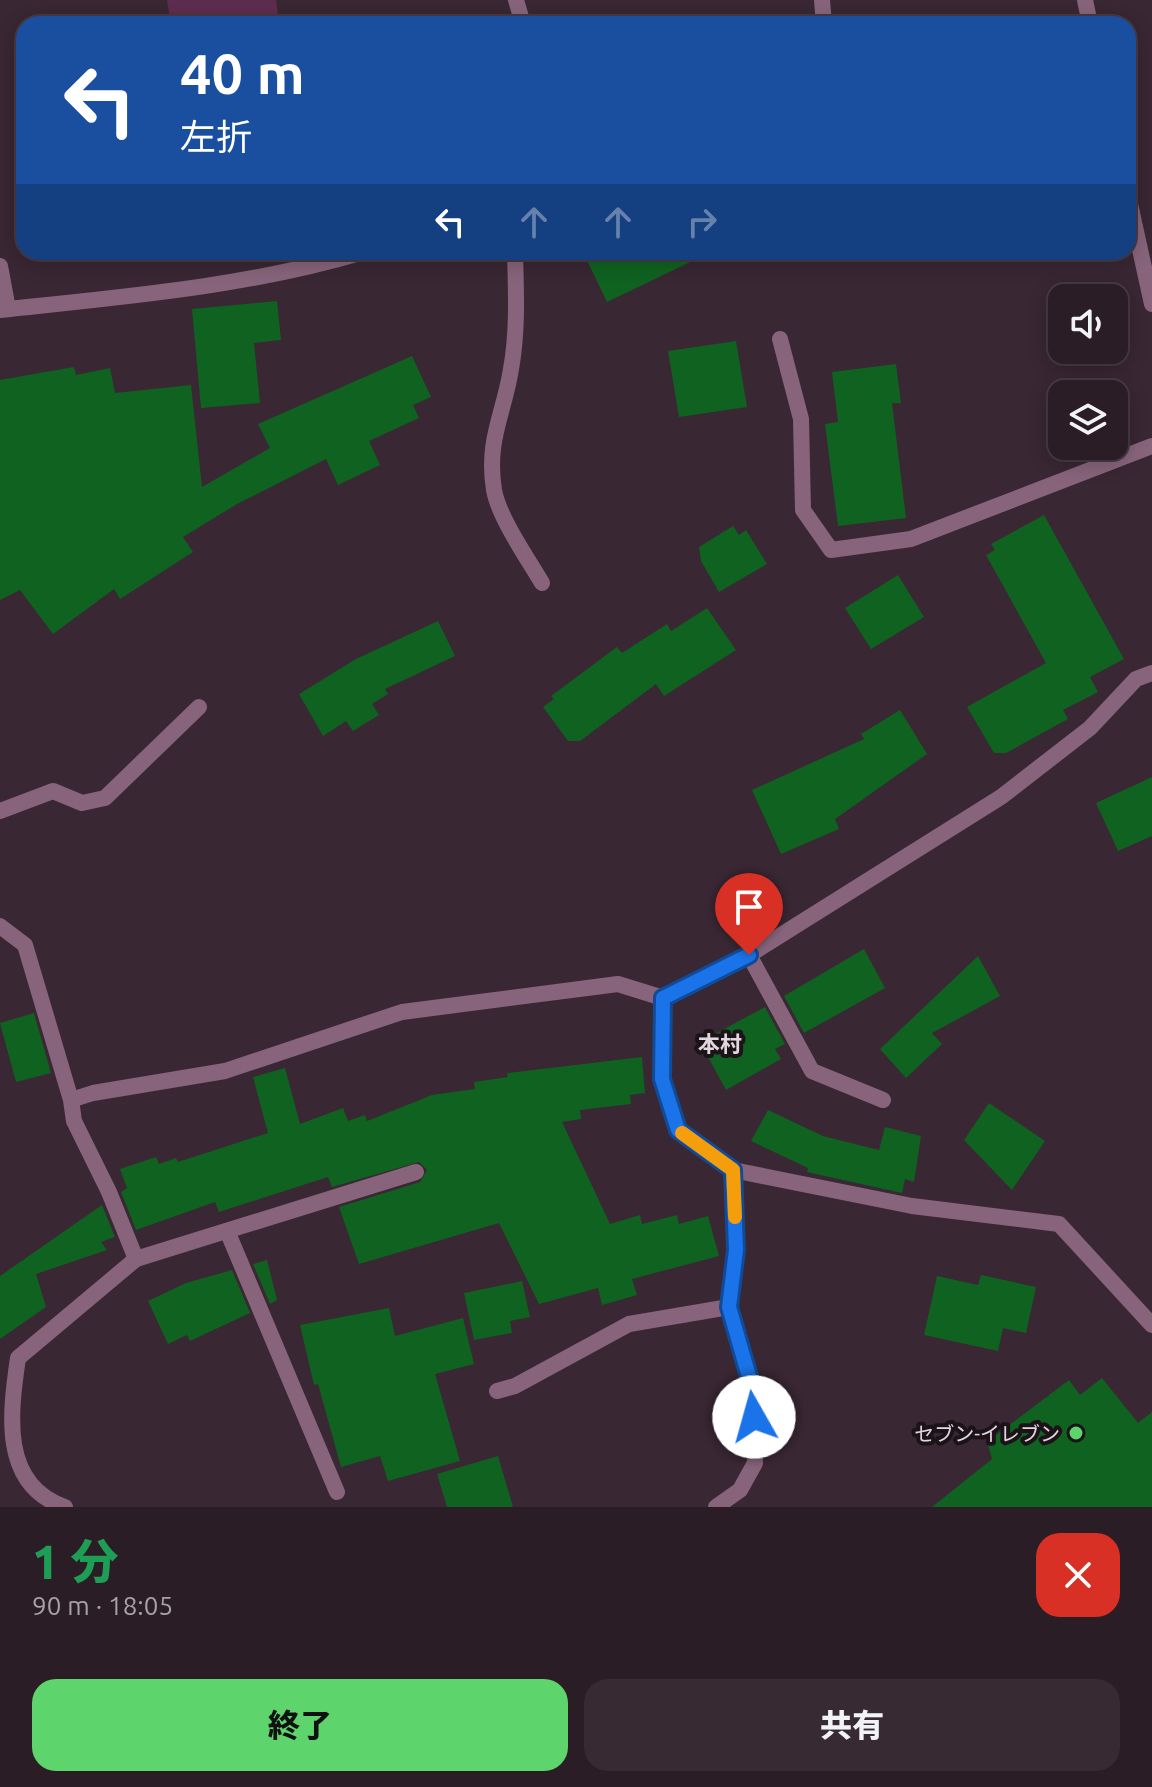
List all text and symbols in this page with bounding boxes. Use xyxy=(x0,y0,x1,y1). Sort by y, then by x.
text: 40 m xyxy=(180,42,305,105)
icon: left xyxy=(48,48,152,152)
text: 左折 xyxy=(180,116,252,157)
icon: left xyxy=(428,200,472,244)
icon: ahead xyxy=(512,200,556,244)
icon: ahead xyxy=(596,200,640,244)
icon: right xyxy=(680,200,724,244)
map controls xyxy=(1048,284,1128,460)
button: sound xyxy=(1048,284,1128,364)
button: layers xyxy=(1048,380,1128,460)
pin xyxy=(715,873,783,955)
icon: arrive xyxy=(727,885,771,929)
district label: 本村 xyxy=(698,1031,742,1056)
position arrow xyxy=(712,1375,796,1459)
place label: セブン-イレブン xyxy=(914,1422,1060,1445)
marker: セブン-イレブン xyxy=(1067,1424,1085,1442)
button: close xyxy=(1036,1533,1120,1617)
text: 1 分 xyxy=(32,1534,119,1588)
text: 90 m · 18:05 xyxy=(32,1591,173,1620)
button: 終了 xyxy=(32,1679,568,1771)
button: 共有 xyxy=(584,1679,1120,1771)

